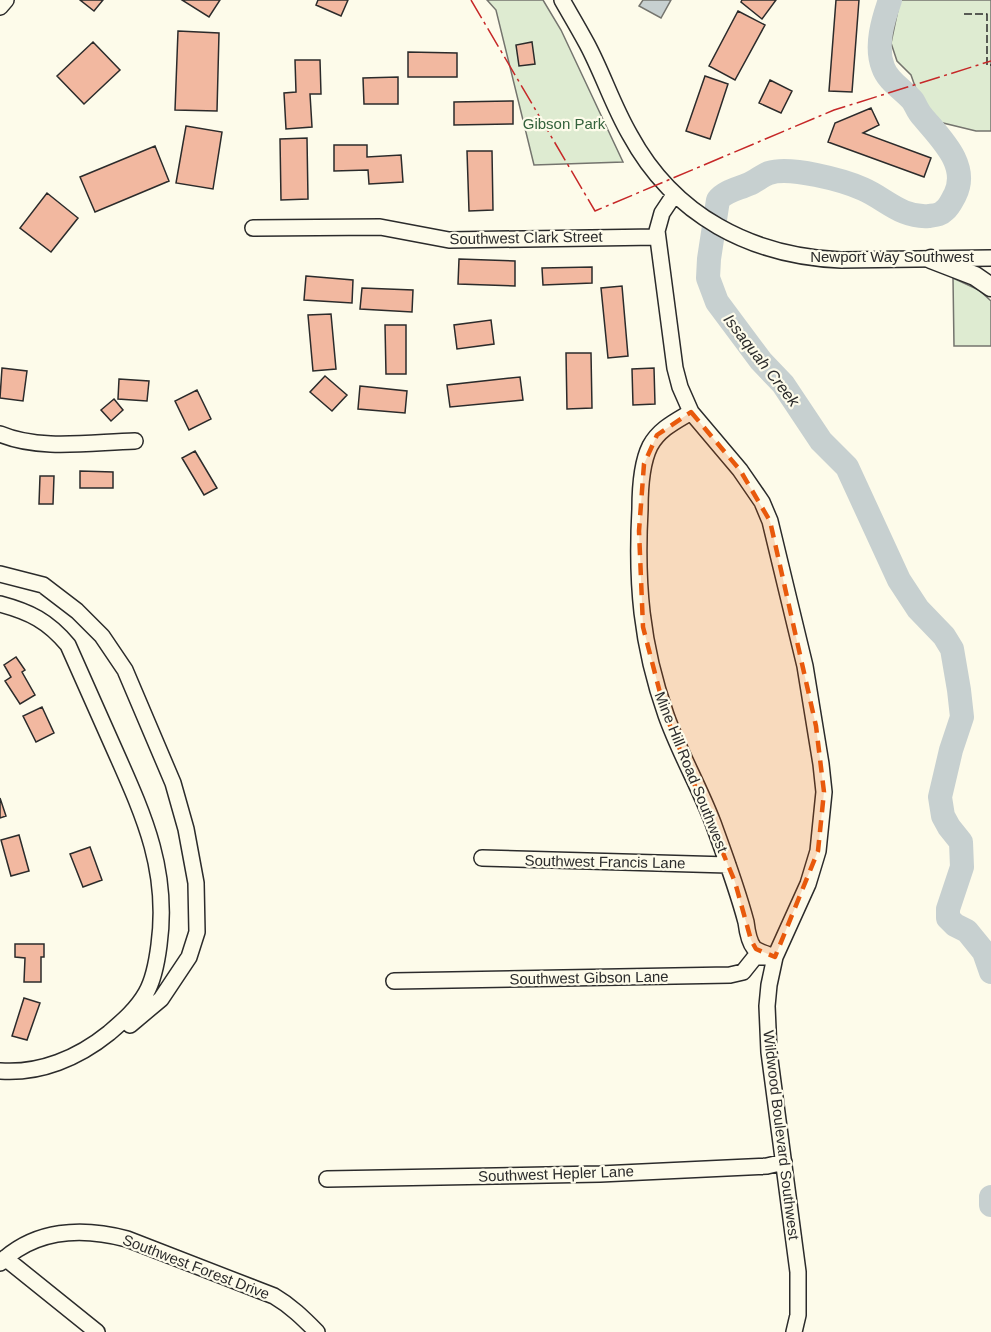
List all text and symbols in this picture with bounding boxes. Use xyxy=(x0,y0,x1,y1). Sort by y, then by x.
park label: Gibson Park xyxy=(523,115,606,132)
street label: Southwest Clark Street xyxy=(449,228,604,247)
street label: Newport Way Southwest xyxy=(810,248,975,265)
water label: Issaquah Creek xyxy=(720,311,803,410)
street label: Mine Hill Road Southwest xyxy=(651,689,732,855)
street label: Southwest Francis Lane xyxy=(524,852,686,871)
street label: Southwest Gibson Lane xyxy=(509,968,669,987)
street label: Wildwood Boulevard Southwest xyxy=(760,1029,803,1241)
street label: Southwest Hepler Lane xyxy=(478,1162,634,1185)
street label: Southwest Forest Drive xyxy=(120,1231,272,1302)

